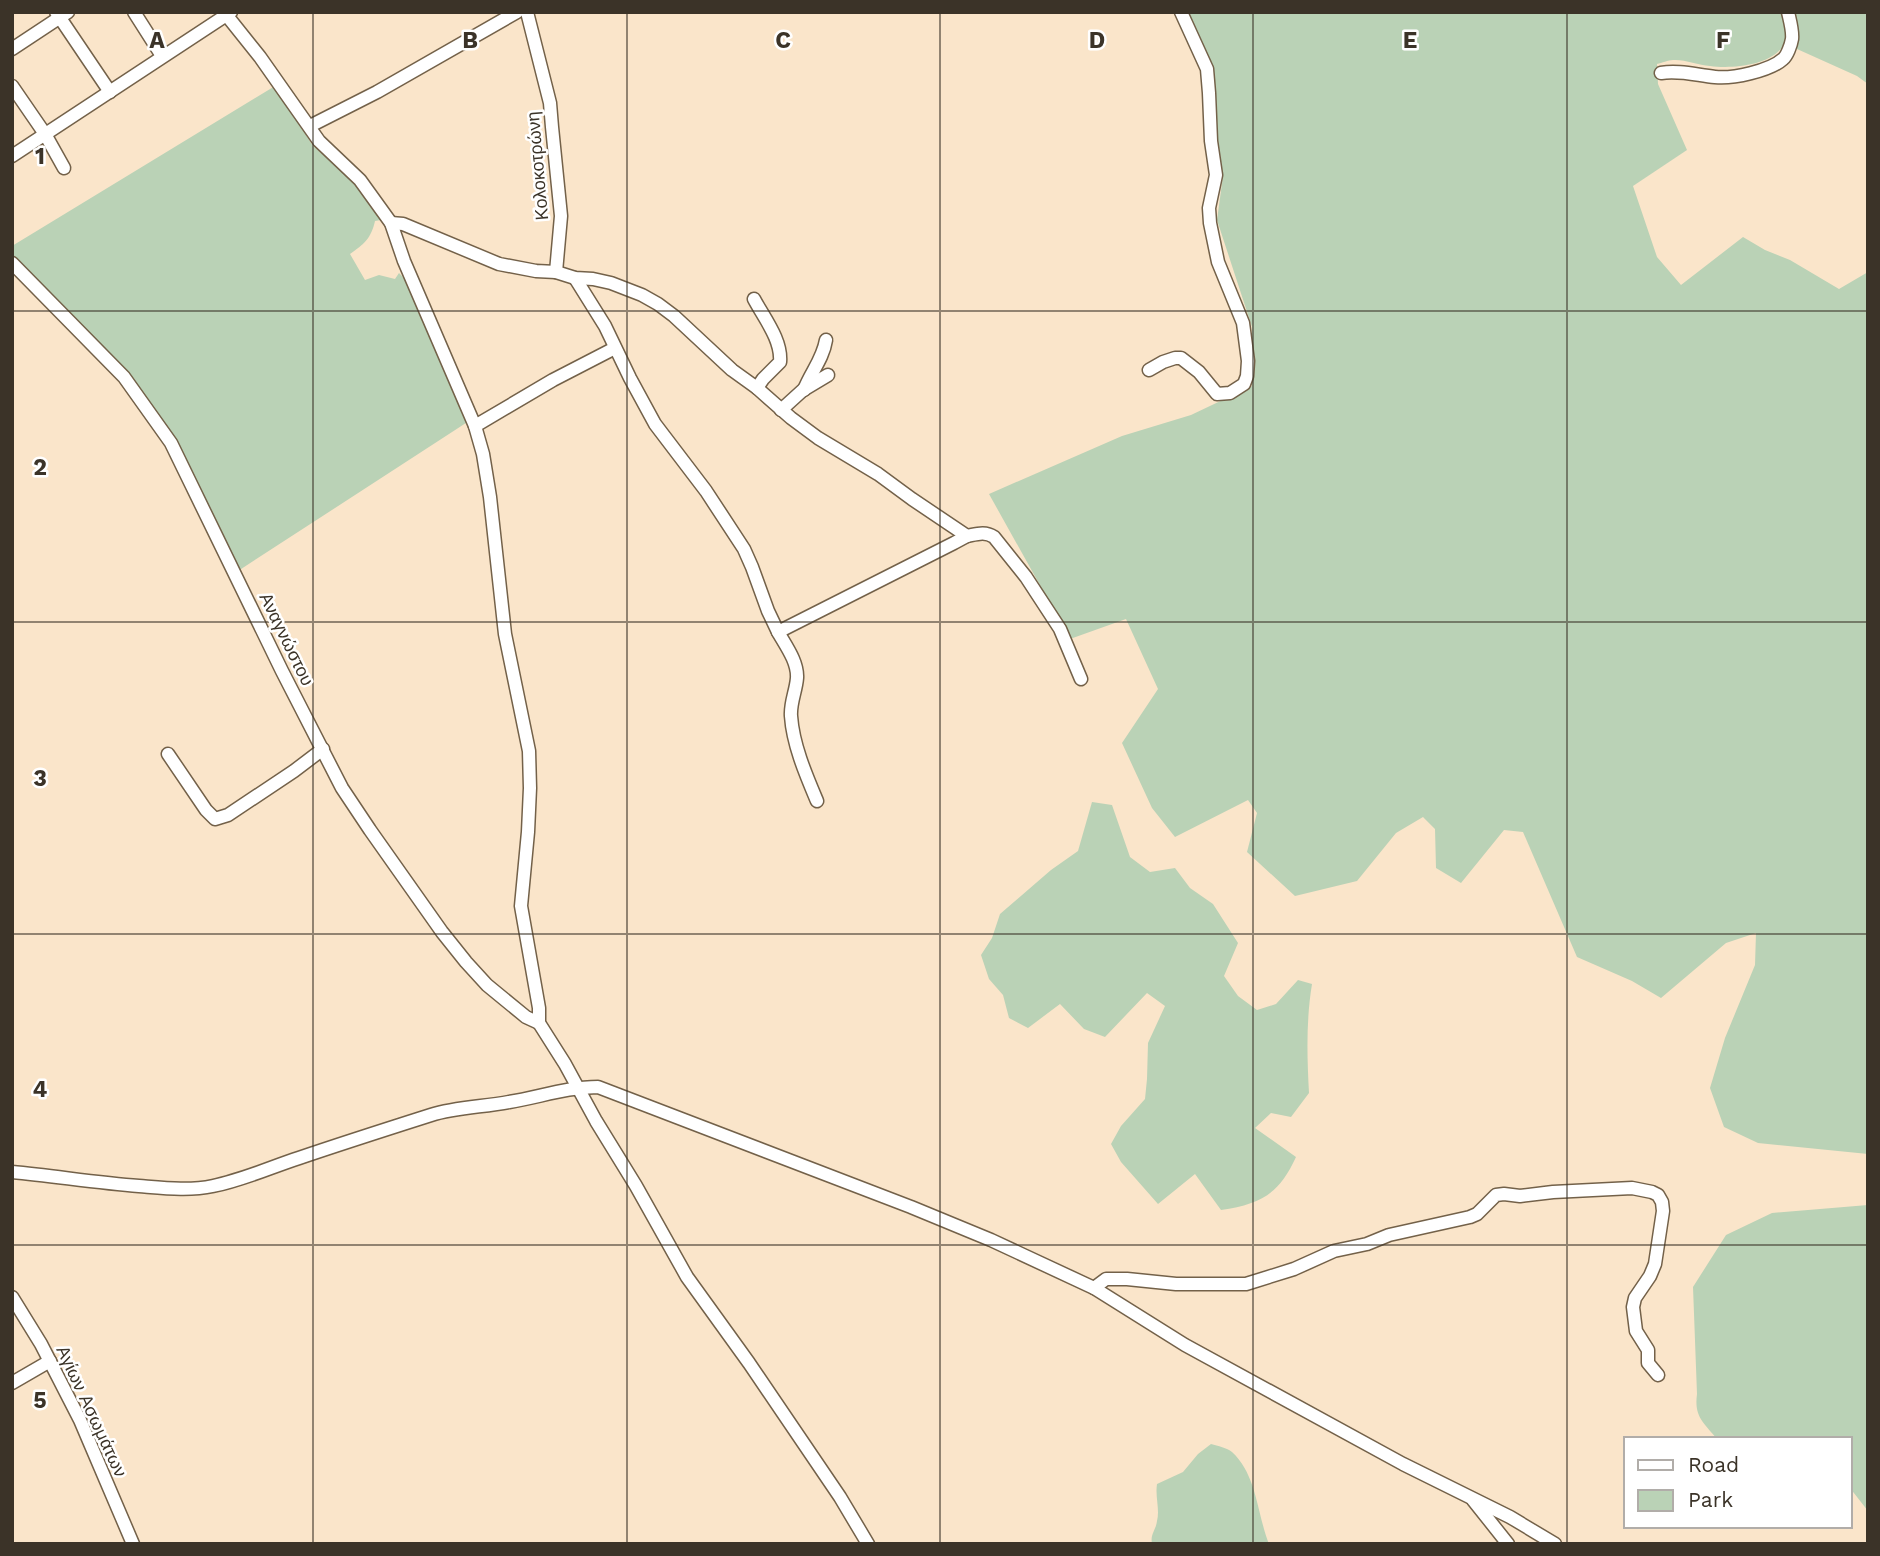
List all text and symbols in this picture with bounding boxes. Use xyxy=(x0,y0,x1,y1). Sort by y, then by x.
text: A xyxy=(149,27,165,54)
text: B xyxy=(462,27,478,54)
text: C xyxy=(775,27,791,54)
text: D xyxy=(1089,27,1105,54)
text: E xyxy=(1403,27,1417,54)
text: F xyxy=(1716,27,1730,54)
street label: Κολοκοτρώνη xyxy=(522,111,552,221)
text: 1 xyxy=(35,143,45,170)
text: 2 xyxy=(33,454,47,481)
street label: Αναγνώστου xyxy=(255,589,319,689)
text: 3 xyxy=(33,765,47,792)
text: 4 xyxy=(33,1076,48,1103)
street label: Αγίων Ασωμάτων xyxy=(52,1342,132,1480)
text: 5 xyxy=(33,1387,47,1414)
legend xyxy=(1624,1437,1852,1528)
text: Road xyxy=(1688,1452,1739,1477)
text: Park xyxy=(1688,1487,1733,1512)

